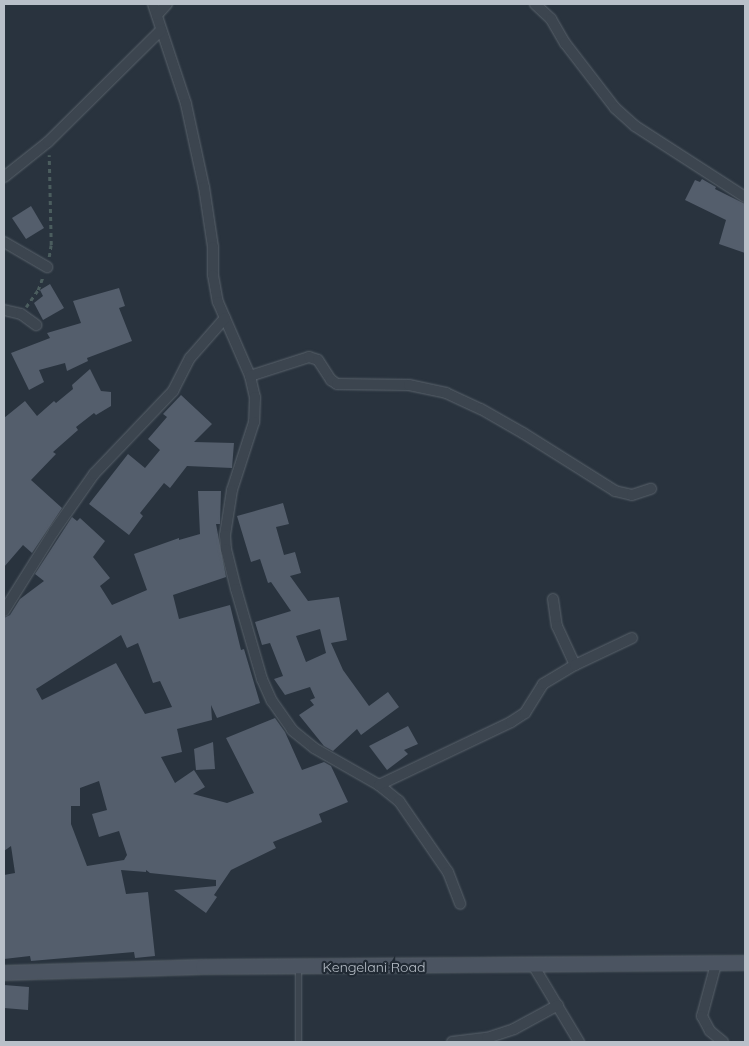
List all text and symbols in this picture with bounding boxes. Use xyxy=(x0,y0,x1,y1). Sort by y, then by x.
street label: Kengelani Road xyxy=(323,959,425,975)

